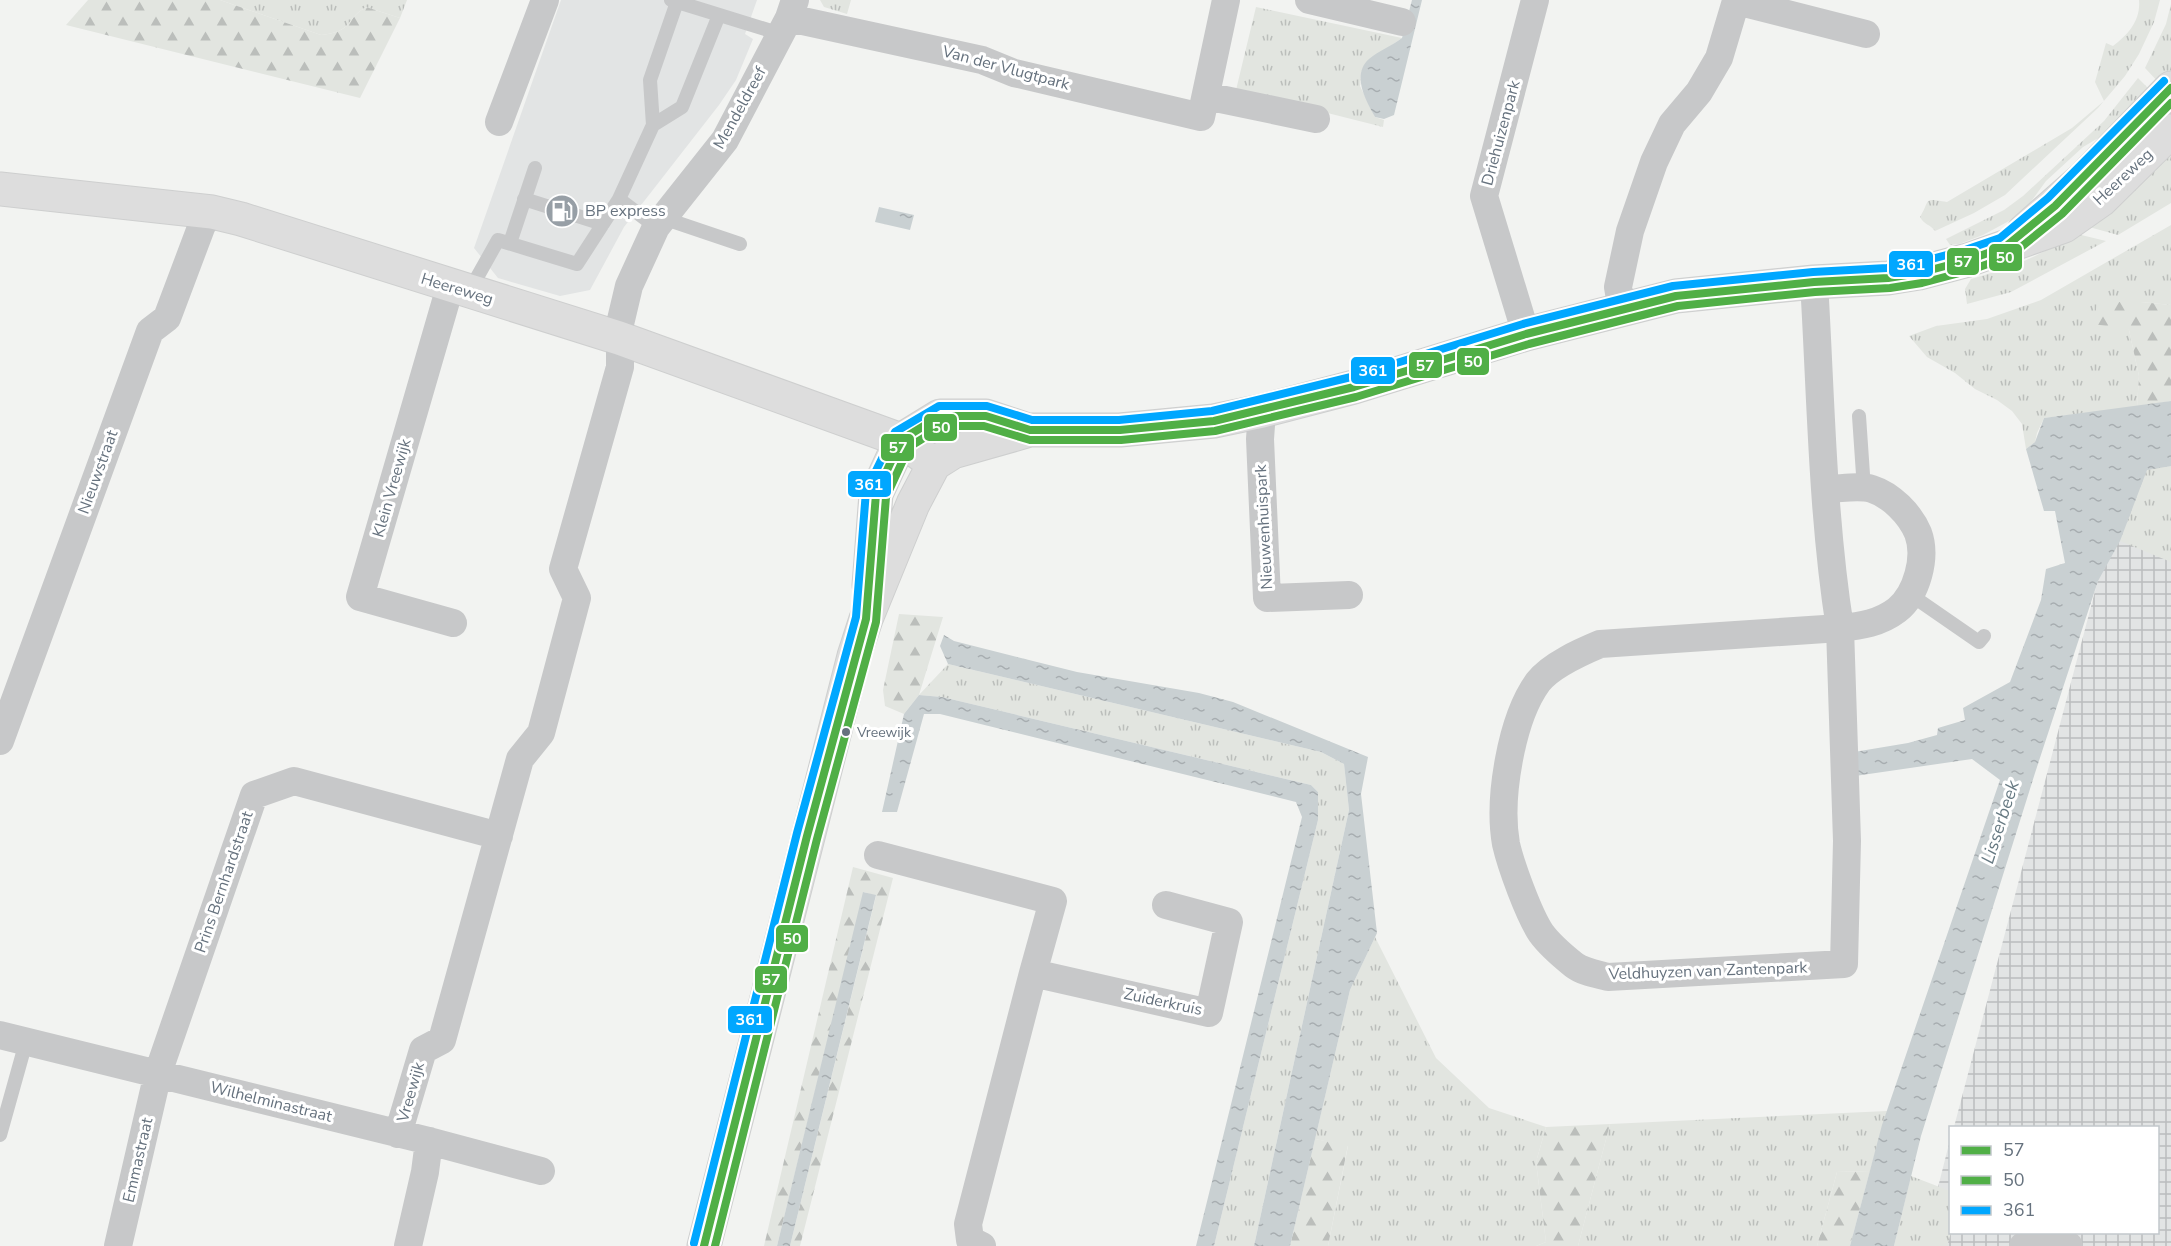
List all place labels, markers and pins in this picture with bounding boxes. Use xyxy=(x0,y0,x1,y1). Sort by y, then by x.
fuel station icon: BP express xyxy=(544,193,580,229)
place label: BP express xyxy=(585,200,666,222)
place label: Vreewijk xyxy=(856,723,912,742)
marker: Vreewijk xyxy=(840,726,852,738)

